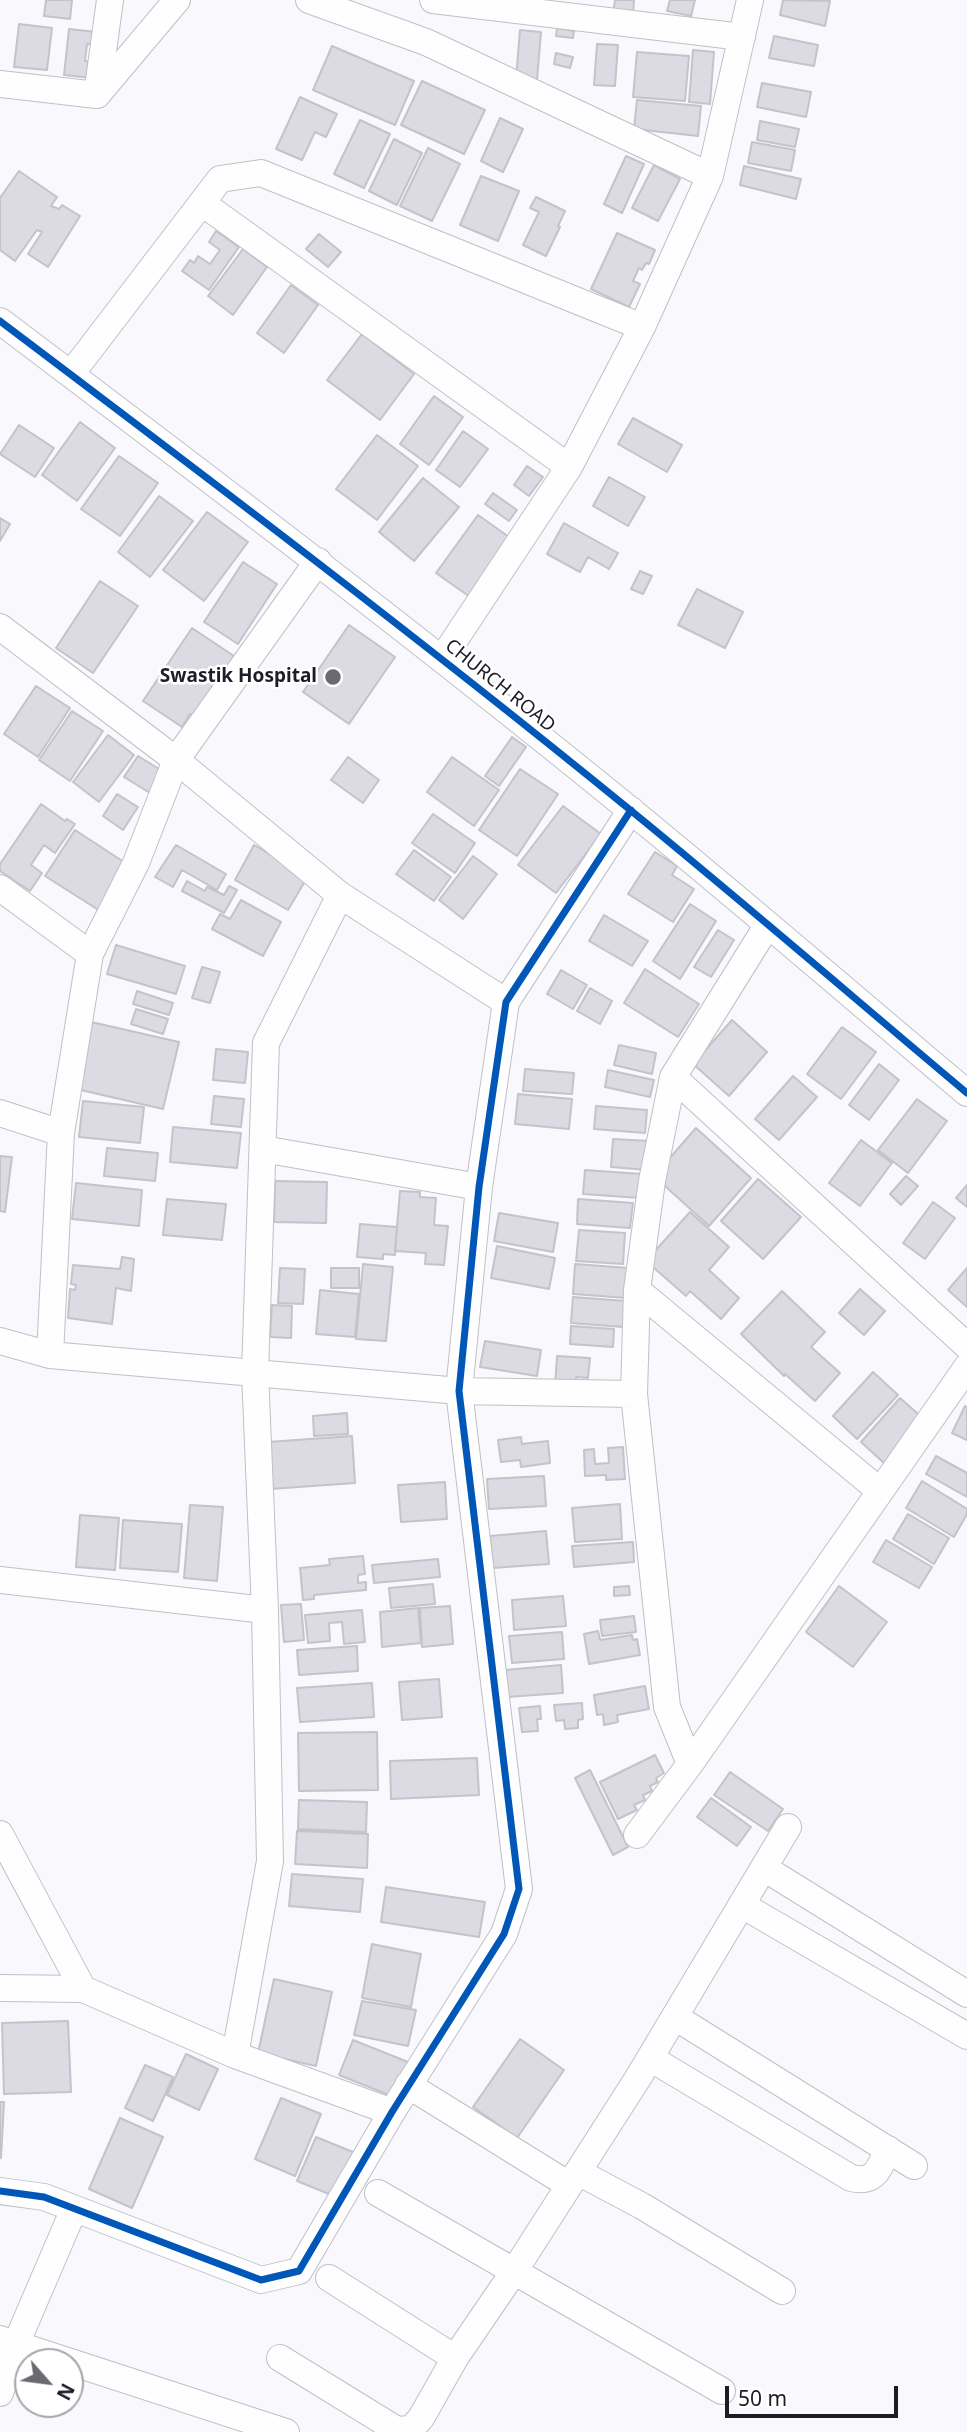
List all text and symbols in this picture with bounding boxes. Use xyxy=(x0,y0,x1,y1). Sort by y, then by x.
street label: CHURCH ROAD xyxy=(440,635,560,737)
place label: Swastik Hospital xyxy=(160,666,317,688)
marker: Swastik Hospital xyxy=(323,667,343,687)
north arrow xyxy=(14,2348,84,2418)
scale bar xyxy=(729,2372,902,2416)
text: N xyxy=(51,2379,81,2405)
text: 50 m xyxy=(738,2384,787,2412)

